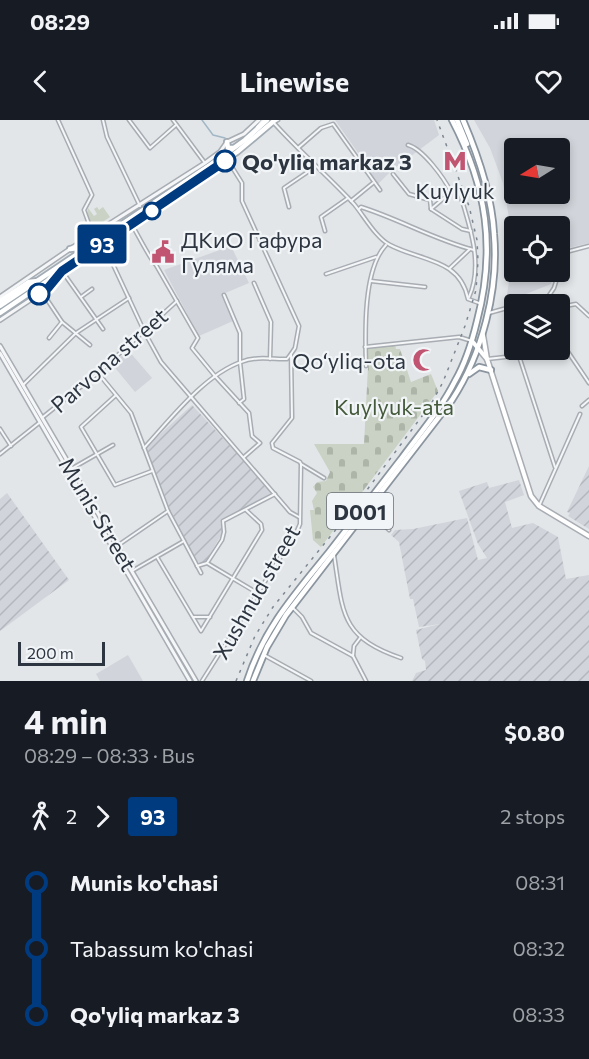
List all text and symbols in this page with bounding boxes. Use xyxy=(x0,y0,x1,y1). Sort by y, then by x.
text: 08:29 xyxy=(30,8,90,35)
icon: back xyxy=(24,65,57,98)
text: Linewise xyxy=(240,65,349,98)
icon: heart xyxy=(532,65,565,98)
north arrow xyxy=(504,138,570,204)
map controls xyxy=(504,138,570,360)
place label: Qo'yliq markaz 3 xyxy=(242,148,412,175)
metro station icon: Kuylyuk xyxy=(442,148,468,174)
marker: Qo'yliq markaz 3 xyxy=(214,150,236,172)
place label: Kuylyuk xyxy=(415,177,495,204)
unlabelled marker xyxy=(143,202,161,220)
button: locate xyxy=(504,216,570,282)
line badge: 93 xyxy=(75,224,129,264)
place label: ДКиО Гафура Гуляма xyxy=(181,226,322,278)
text: 93 xyxy=(89,232,115,257)
public building icon: ДКиО Гафура Гуляма xyxy=(150,239,176,265)
unlabelled marker xyxy=(28,283,50,305)
button: layers xyxy=(504,294,570,360)
street label: Parvona street xyxy=(45,302,173,418)
place label: Qo‘yliq-ota xyxy=(292,347,406,374)
mosque icon: Qo‘yliq-ota xyxy=(411,347,437,373)
park label: Kuylyuk-ata xyxy=(334,393,454,420)
street label: Munis Street xyxy=(53,452,143,576)
road number: D001 xyxy=(327,493,393,529)
street label: Xushnud street xyxy=(207,520,305,664)
scale bar xyxy=(18,639,105,666)
text: 200 m xyxy=(27,643,74,662)
text: 4 min xyxy=(24,700,108,741)
text: $0.80 xyxy=(504,719,565,746)
text: 08:29 – 08:33 · Bus xyxy=(24,743,195,767)
icon: walk xyxy=(24,800,57,833)
icon: forward xyxy=(86,800,119,833)
text: 2 xyxy=(66,804,77,828)
text: 93 xyxy=(140,804,165,829)
text: 2 stops xyxy=(500,804,565,828)
text: Munis ko'chasi xyxy=(70,869,218,896)
text: 08:31 xyxy=(515,870,565,894)
text: Tabassum ko'chasi xyxy=(70,935,254,962)
text: 08:32 xyxy=(513,936,565,960)
text: Qo'yliq markaz 3 xyxy=(70,1001,240,1028)
text: 08:33 xyxy=(512,1002,565,1026)

